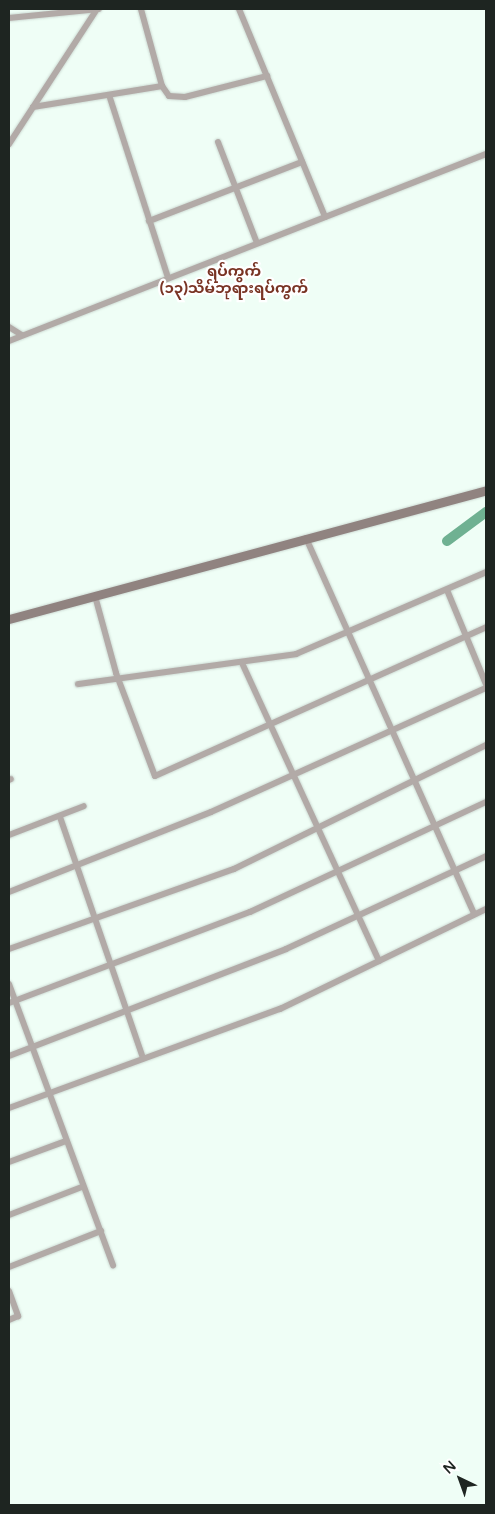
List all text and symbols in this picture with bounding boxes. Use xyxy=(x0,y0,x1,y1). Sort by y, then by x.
district label: ရပ်ကွက် (၁၃)သိမ်ဘုရားရပ်ကွက် xyxy=(160,262,308,297)
north arrow xyxy=(435,1454,485,1504)
text: N xyxy=(440,1457,459,1478)

